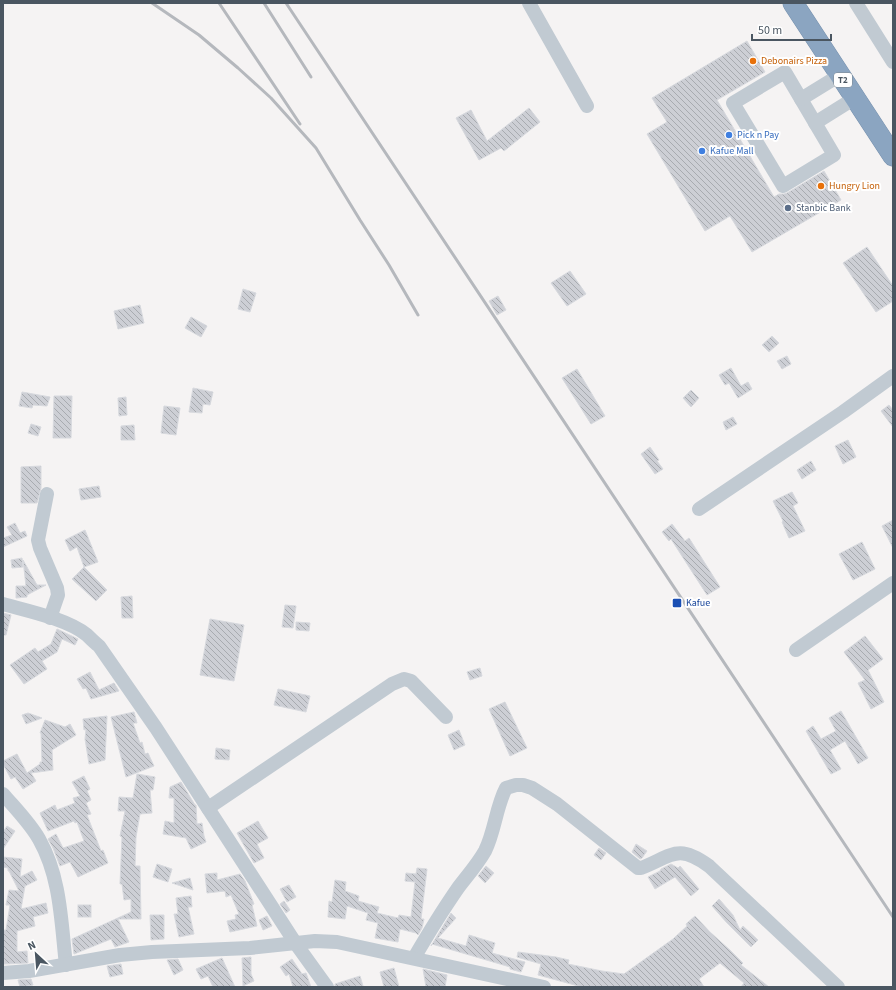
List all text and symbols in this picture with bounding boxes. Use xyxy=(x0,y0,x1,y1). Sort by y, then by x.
scale bar xyxy=(752,16,831,42)
text: 50 m xyxy=(758,22,782,39)
place label: Debonairs Pizza xyxy=(761,54,827,68)
marker: Debonairs Pizza xyxy=(748,56,758,66)
road number: T2 xyxy=(834,73,852,87)
place label: Pick n Pay xyxy=(737,128,779,142)
marker: Pick n Pay xyxy=(724,130,734,140)
place label: Kafue Mall xyxy=(710,144,754,158)
marker: Kafue Mall xyxy=(697,146,707,156)
place label: Hungry Lion xyxy=(829,179,880,193)
marker: Hungry Lion xyxy=(816,181,826,191)
place label: Stanbic Bank xyxy=(796,201,851,215)
marker: Stanbic Bank xyxy=(783,203,793,213)
place label: Kafue xyxy=(686,596,710,610)
marker: Kafue xyxy=(671,597,683,609)
north arrow xyxy=(16,934,56,974)
text: N xyxy=(25,937,38,954)

